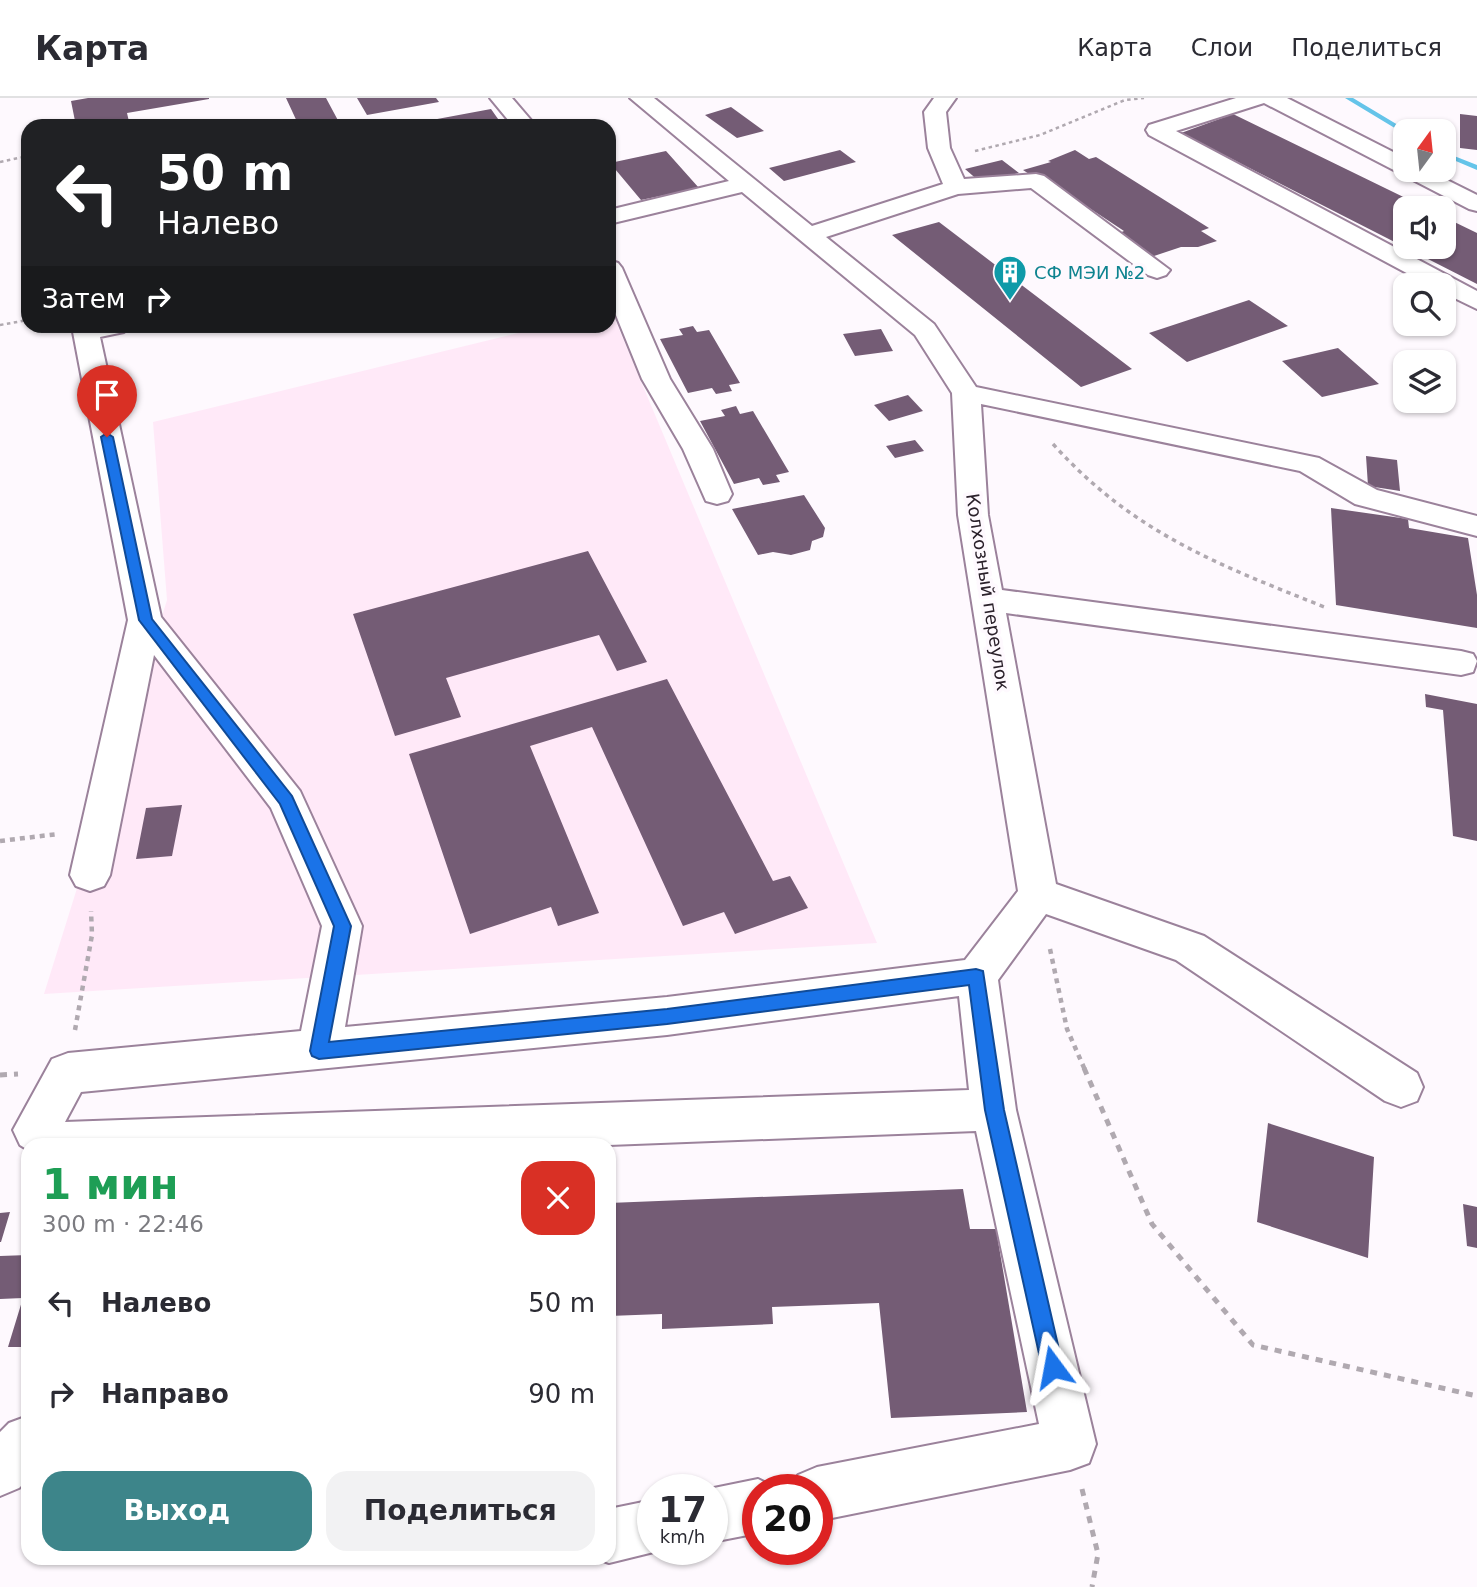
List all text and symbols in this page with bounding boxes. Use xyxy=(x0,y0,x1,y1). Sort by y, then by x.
text: Карта xyxy=(35,29,149,68)
text: Карта xyxy=(1077,34,1153,62)
text: Слои xyxy=(1191,34,1253,62)
text: Поделиться xyxy=(1291,34,1442,62)
north arrow xyxy=(1393,119,1456,182)
map controls xyxy=(1393,119,1456,413)
text: 50 m xyxy=(157,145,293,202)
icon: left xyxy=(42,147,133,238)
button: sound xyxy=(1393,196,1456,259)
text: Налево xyxy=(157,204,279,242)
building icon: СФ МЭИ №2 xyxy=(991,253,1029,302)
place label: СФ МЭИ №2 xyxy=(1034,262,1145,283)
button: search xyxy=(1393,273,1456,336)
icon: right xyxy=(139,280,177,318)
text: Затем xyxy=(42,284,125,314)
button: layers xyxy=(1393,350,1456,413)
pin xyxy=(77,365,137,437)
icon: arrive xyxy=(88,376,126,414)
street label: Колхозный переулок xyxy=(962,492,1014,692)
text: 1 мин xyxy=(42,1160,179,1209)
button: close xyxy=(521,1161,595,1235)
text: 300 m · 22:46 xyxy=(42,1211,204,1237)
icon: left xyxy=(42,1284,80,1322)
text: Налево xyxy=(101,1288,211,1318)
text: 50 m xyxy=(528,1288,595,1318)
position arrow xyxy=(1016,1330,1090,1404)
icon: right xyxy=(42,1375,80,1413)
text: Направо xyxy=(101,1379,229,1409)
text: 90 m xyxy=(528,1379,595,1409)
button: Выход xyxy=(42,1471,312,1551)
button: Поделиться xyxy=(326,1471,595,1551)
speed limit sign: 20 xyxy=(742,1474,833,1565)
text: 17 xyxy=(658,1490,707,1530)
text: km/h xyxy=(660,1526,705,1547)

